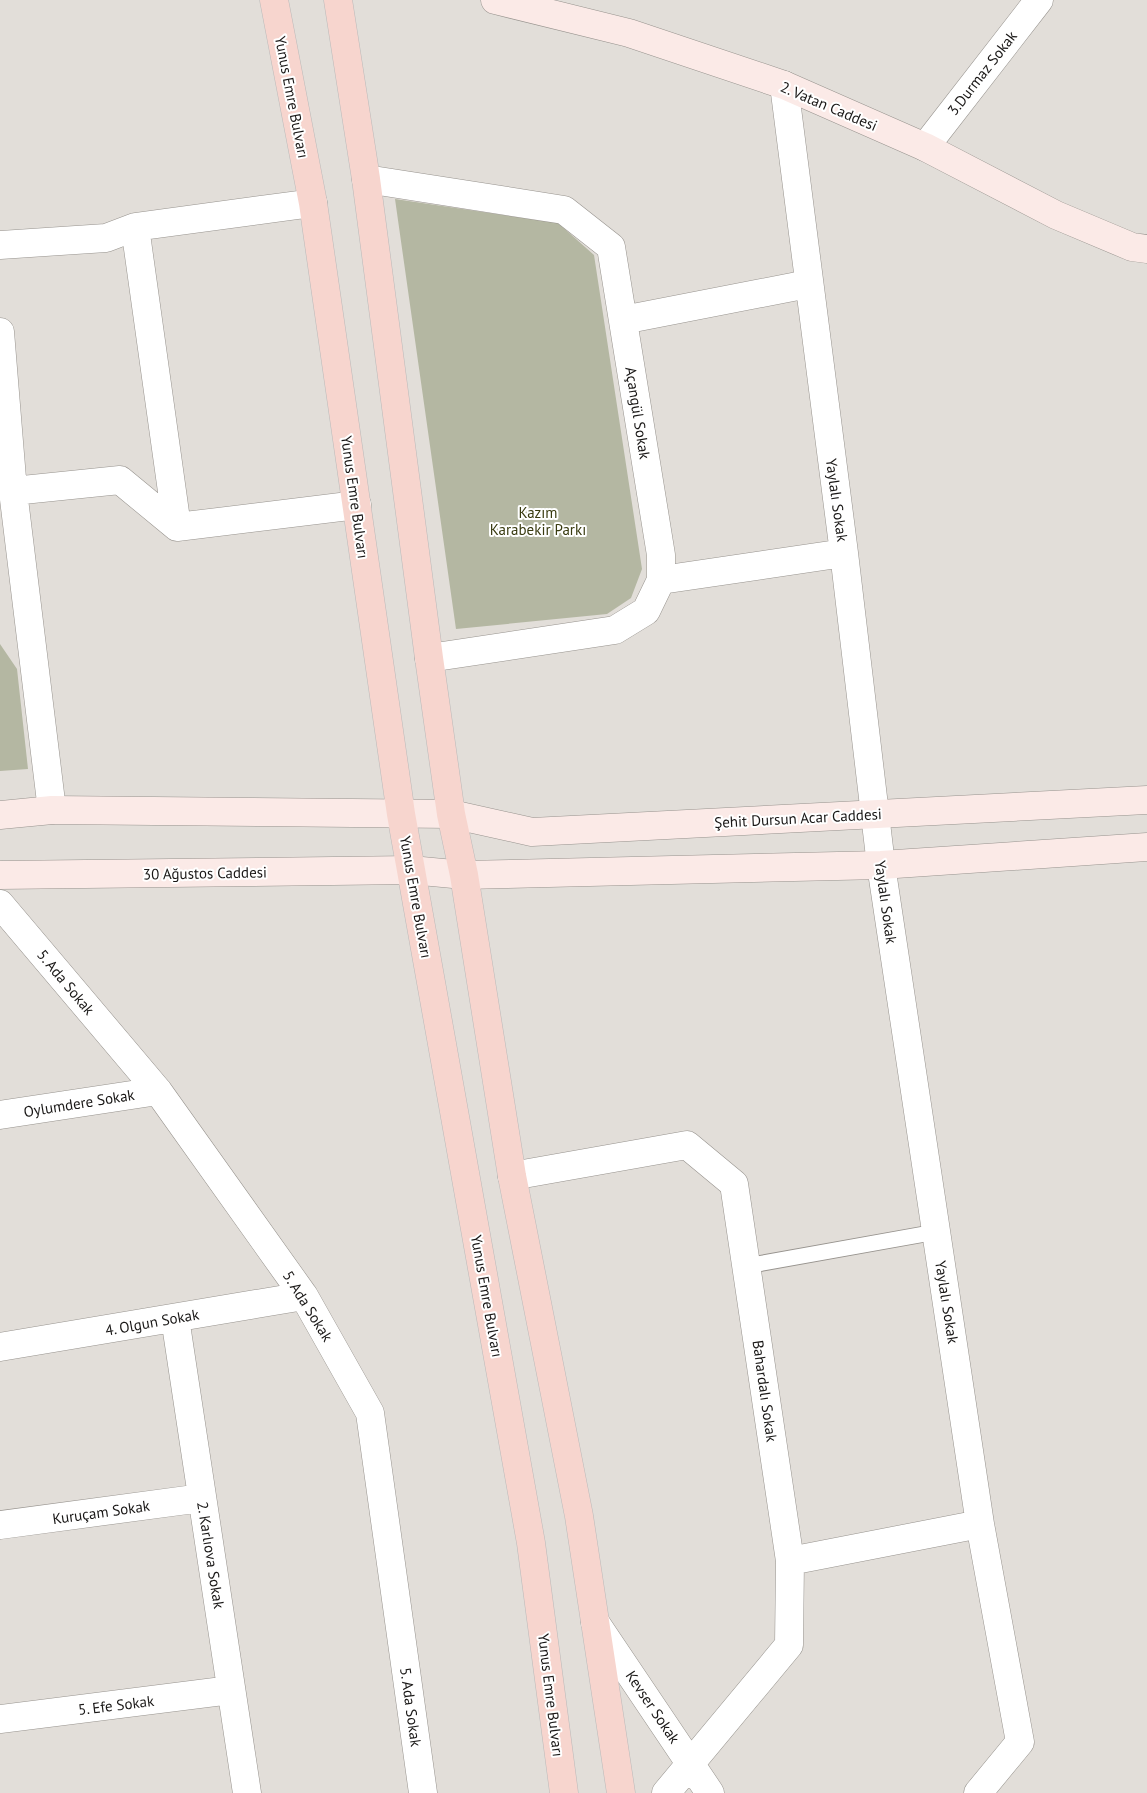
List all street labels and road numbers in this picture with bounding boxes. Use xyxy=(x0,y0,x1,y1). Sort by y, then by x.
street label: 3.Durmaz Sokak xyxy=(943,26,1021,119)
street label: Yunus Emre Bulvarı xyxy=(271,34,313,160)
street label: 2. Vatan Caddesi xyxy=(778,77,880,135)
street label: Açangül Sokak xyxy=(621,365,655,461)
street label: Yunus Emre Bulvarı xyxy=(337,434,373,560)
street label: Yaylalı Sokak xyxy=(822,457,852,544)
street label: Şehit Dursun Acar Caddesi xyxy=(714,804,882,832)
street label: Yunus Emre Bulvarı xyxy=(396,834,436,960)
street label: Yaylalı Sokak xyxy=(871,859,901,946)
street label: 30 Ağustos Caddesi xyxy=(143,862,267,884)
street label: 5. Ada Sokak xyxy=(33,945,99,1019)
street label: Oylumdere Sokak xyxy=(22,1085,137,1121)
street label: Yunus Emre Bulvarı xyxy=(467,1233,507,1359)
street label: Yaylalı Sokak xyxy=(931,1259,963,1346)
street label: 5. Ada Sokak xyxy=(279,1267,338,1346)
street label: 4. Olgun Sokak xyxy=(104,1304,201,1340)
street label: Bahardalı Sokak xyxy=(748,1339,782,1444)
street label: Kuruçam Sokak xyxy=(51,1496,152,1528)
street label: 2. Karlıova Sokak xyxy=(193,1500,229,1611)
street label: Yunus Emre Bulvarı xyxy=(534,1632,568,1758)
street label: 5. Ada Sokak xyxy=(396,1666,426,1749)
street label: Kevser Sokak xyxy=(622,1667,685,1748)
street label: 5. Efe Sokak xyxy=(77,1691,156,1719)

